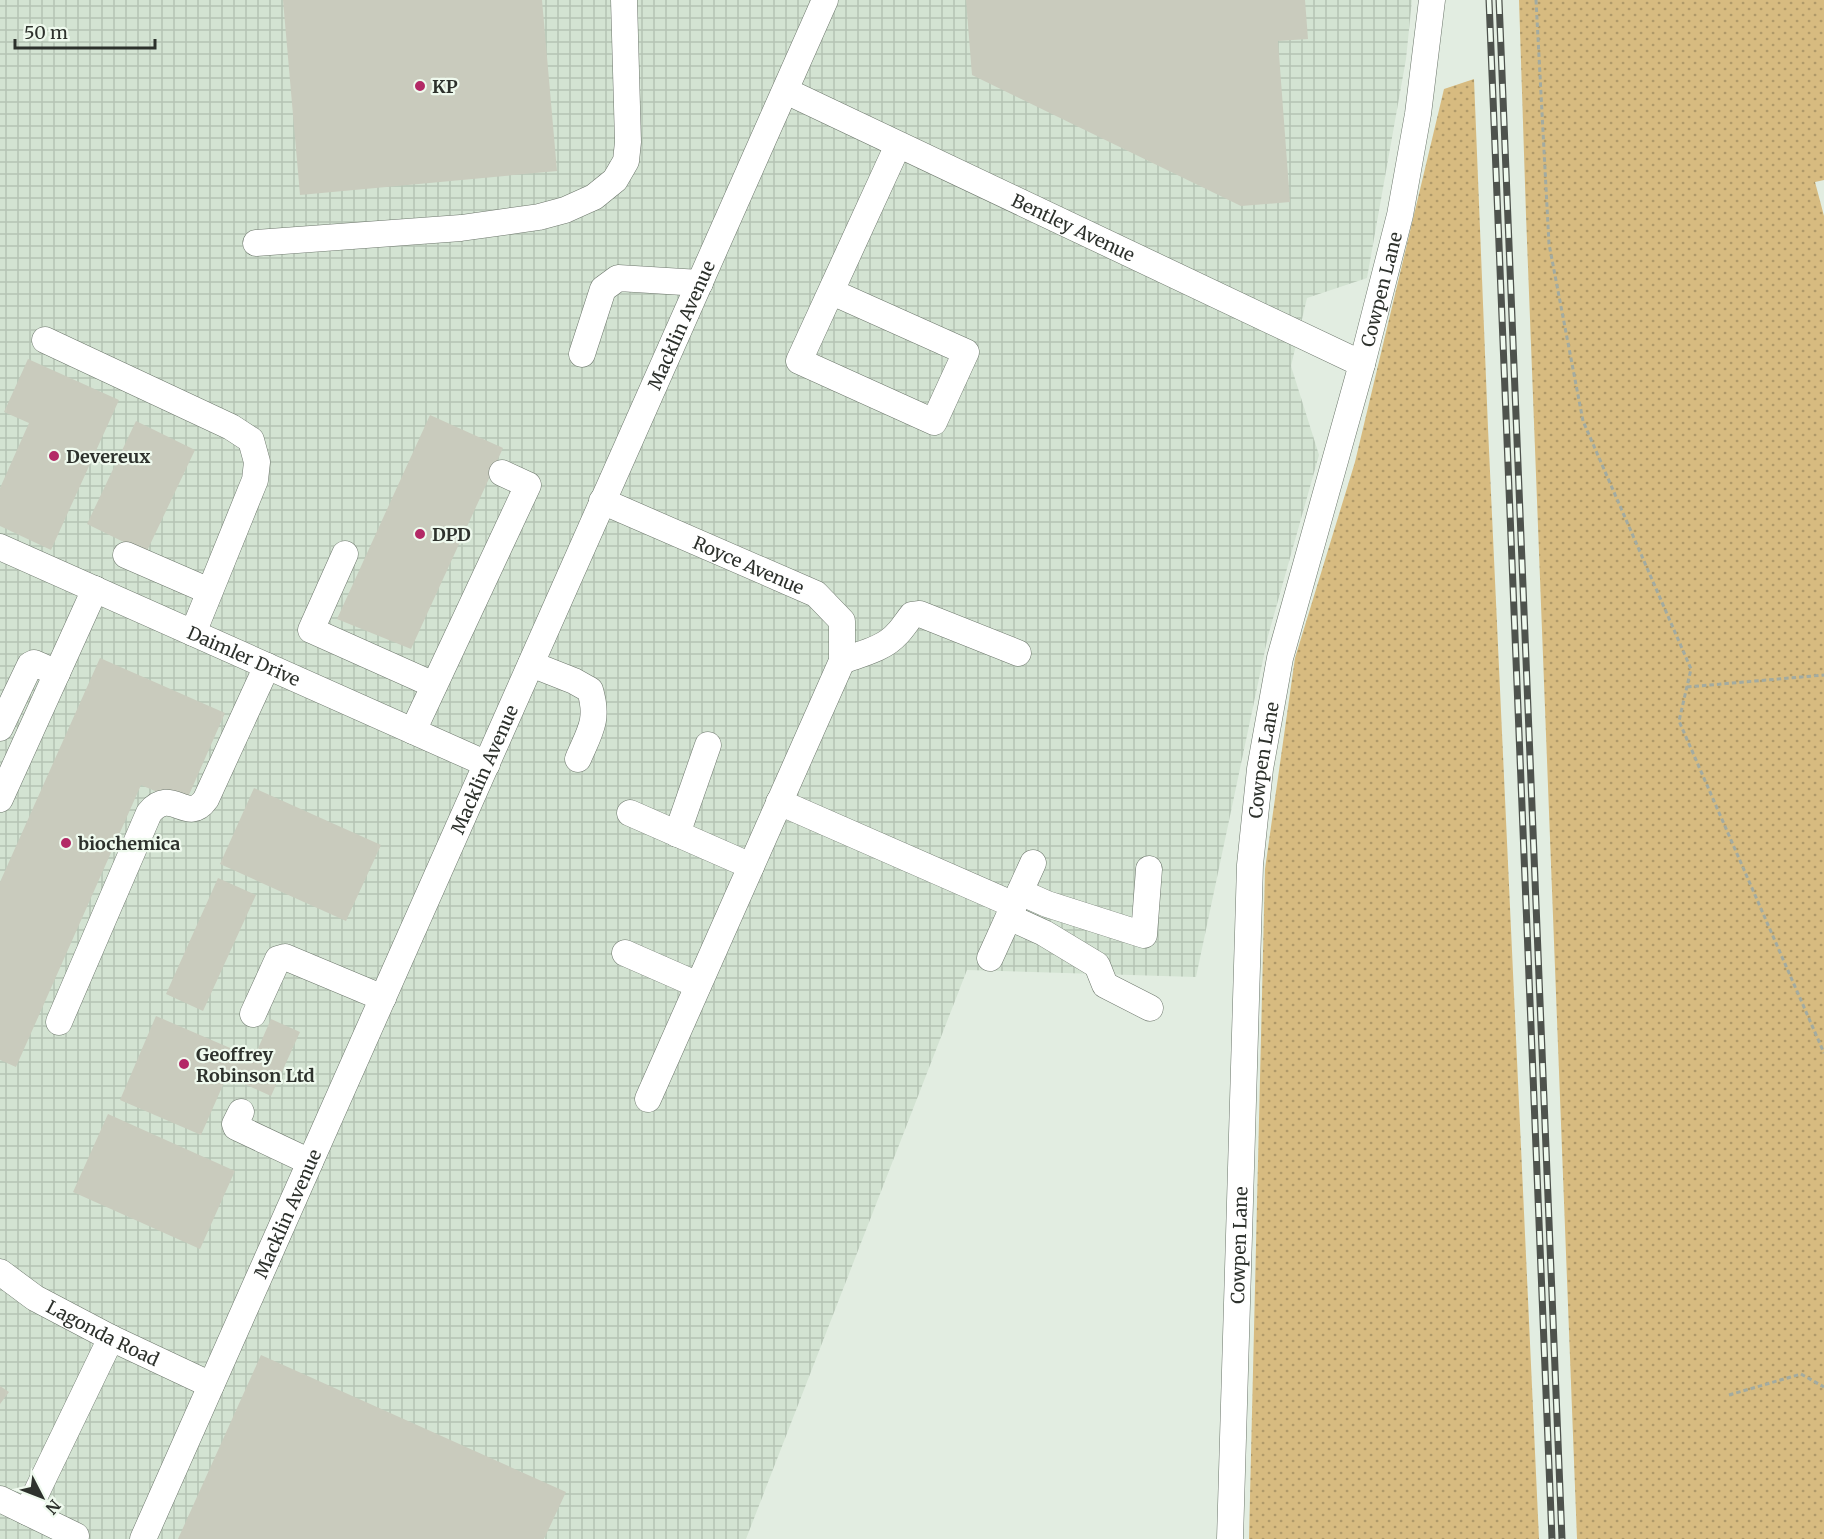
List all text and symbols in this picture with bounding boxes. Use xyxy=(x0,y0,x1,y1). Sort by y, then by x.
scale bar xyxy=(15,12,154,50)
text: 50 m xyxy=(24,21,68,44)
place label: KP xyxy=(432,75,458,98)
marker: KP xyxy=(413,79,427,93)
street label: Bentley Avenue xyxy=(1008,188,1139,266)
street label: Cowpen Lane xyxy=(1355,229,1407,349)
street label: Macklin Avenue xyxy=(642,257,720,393)
place label: Devereux xyxy=(66,445,150,468)
marker: Devereux xyxy=(47,449,61,463)
place label: DPD xyxy=(432,523,471,546)
marker: DPD xyxy=(413,527,427,541)
street label: Royce Avenue xyxy=(690,531,808,599)
street label: Daimler Drive xyxy=(184,621,304,691)
street label: Cowpen Lane xyxy=(1243,700,1283,820)
street label: Macklin Avenue xyxy=(446,701,523,837)
place label: biochemica xyxy=(78,832,180,855)
marker: biochemica xyxy=(59,836,73,850)
place label: Geoffrey Robinson Ltd xyxy=(196,1043,315,1087)
marker: Geoffrey Robinson Ltd xyxy=(177,1057,191,1071)
street label: Macklin Avenue xyxy=(249,1145,326,1282)
street label: Cowpen Lane xyxy=(1225,1186,1252,1304)
street label: Lagonda Road xyxy=(43,1295,163,1371)
north arrow xyxy=(12,1467,72,1527)
text: N xyxy=(41,1496,65,1519)

